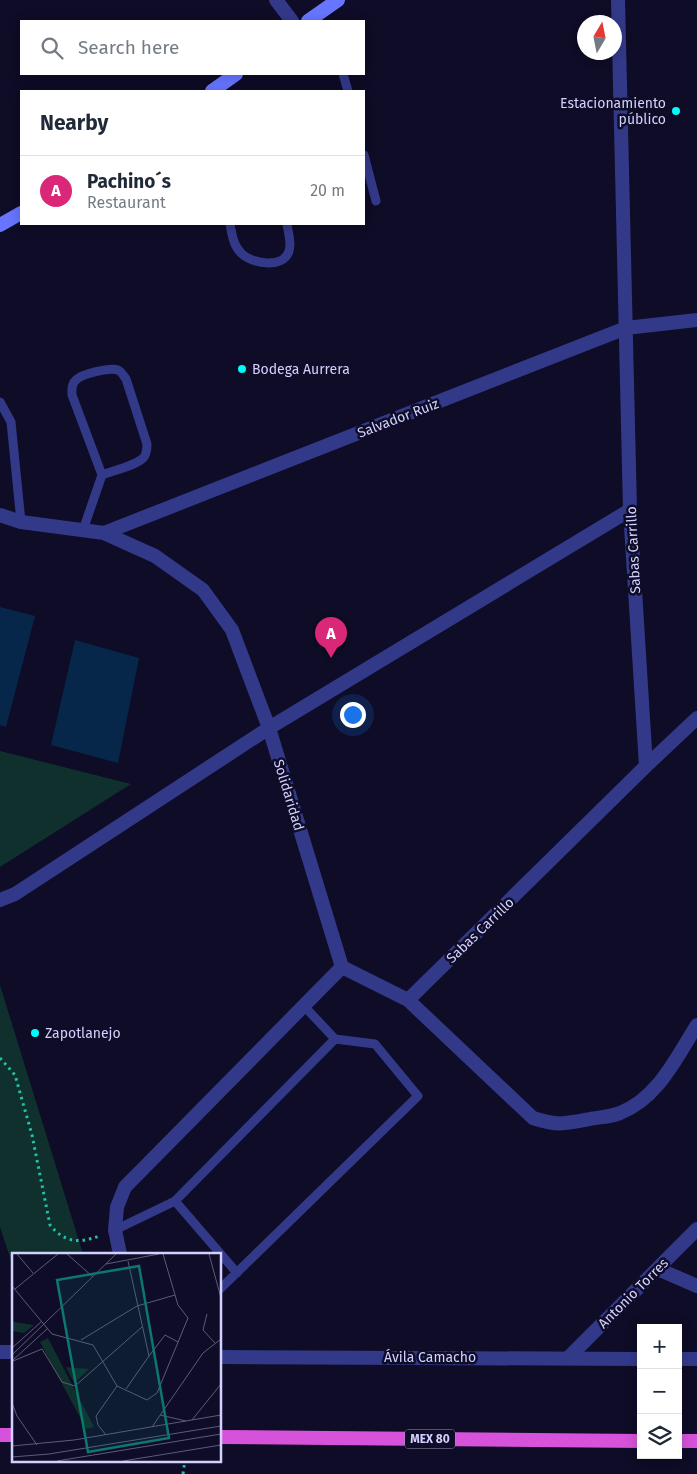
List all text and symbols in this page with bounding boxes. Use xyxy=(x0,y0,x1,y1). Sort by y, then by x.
north arrow xyxy=(577,15,622,60)
search box xyxy=(20,20,365,75)
icon: search xyxy=(38,34,66,62)
text: Search here xyxy=(78,36,179,59)
place label: Estacionamiento público xyxy=(560,95,666,128)
marker: Estacionamiento público xyxy=(670,105,682,117)
text: Nearby xyxy=(40,110,108,136)
text: Pachino´s xyxy=(87,170,171,193)
text: A xyxy=(51,181,61,200)
text: 20 m xyxy=(310,181,345,200)
text: Restaurant xyxy=(87,193,166,212)
place label: Bodega Aurrera xyxy=(252,361,350,378)
marker: Bodega Aurrera xyxy=(236,363,248,375)
street label: Salvador Ruiz xyxy=(355,395,441,442)
street label: Sabas Carrillo xyxy=(623,506,644,594)
pin: A xyxy=(315,617,347,658)
your location xyxy=(340,702,366,728)
street label: Solidaridad xyxy=(270,757,307,833)
street label: Sabas Carrillo xyxy=(443,894,518,967)
place label: Zapotlanejo xyxy=(45,1025,121,1042)
marker: Zapotlanejo xyxy=(29,1027,41,1039)
inset map xyxy=(12,1253,221,1462)
street label: Antonio Torres xyxy=(595,1254,672,1332)
map controls xyxy=(637,1324,682,1459)
button: + xyxy=(637,1324,682,1369)
street label: Ávila Camacho xyxy=(384,1348,476,1366)
button: − xyxy=(637,1369,682,1414)
button: layers xyxy=(637,1414,682,1459)
road number: MEX 80 xyxy=(405,1430,455,1448)

